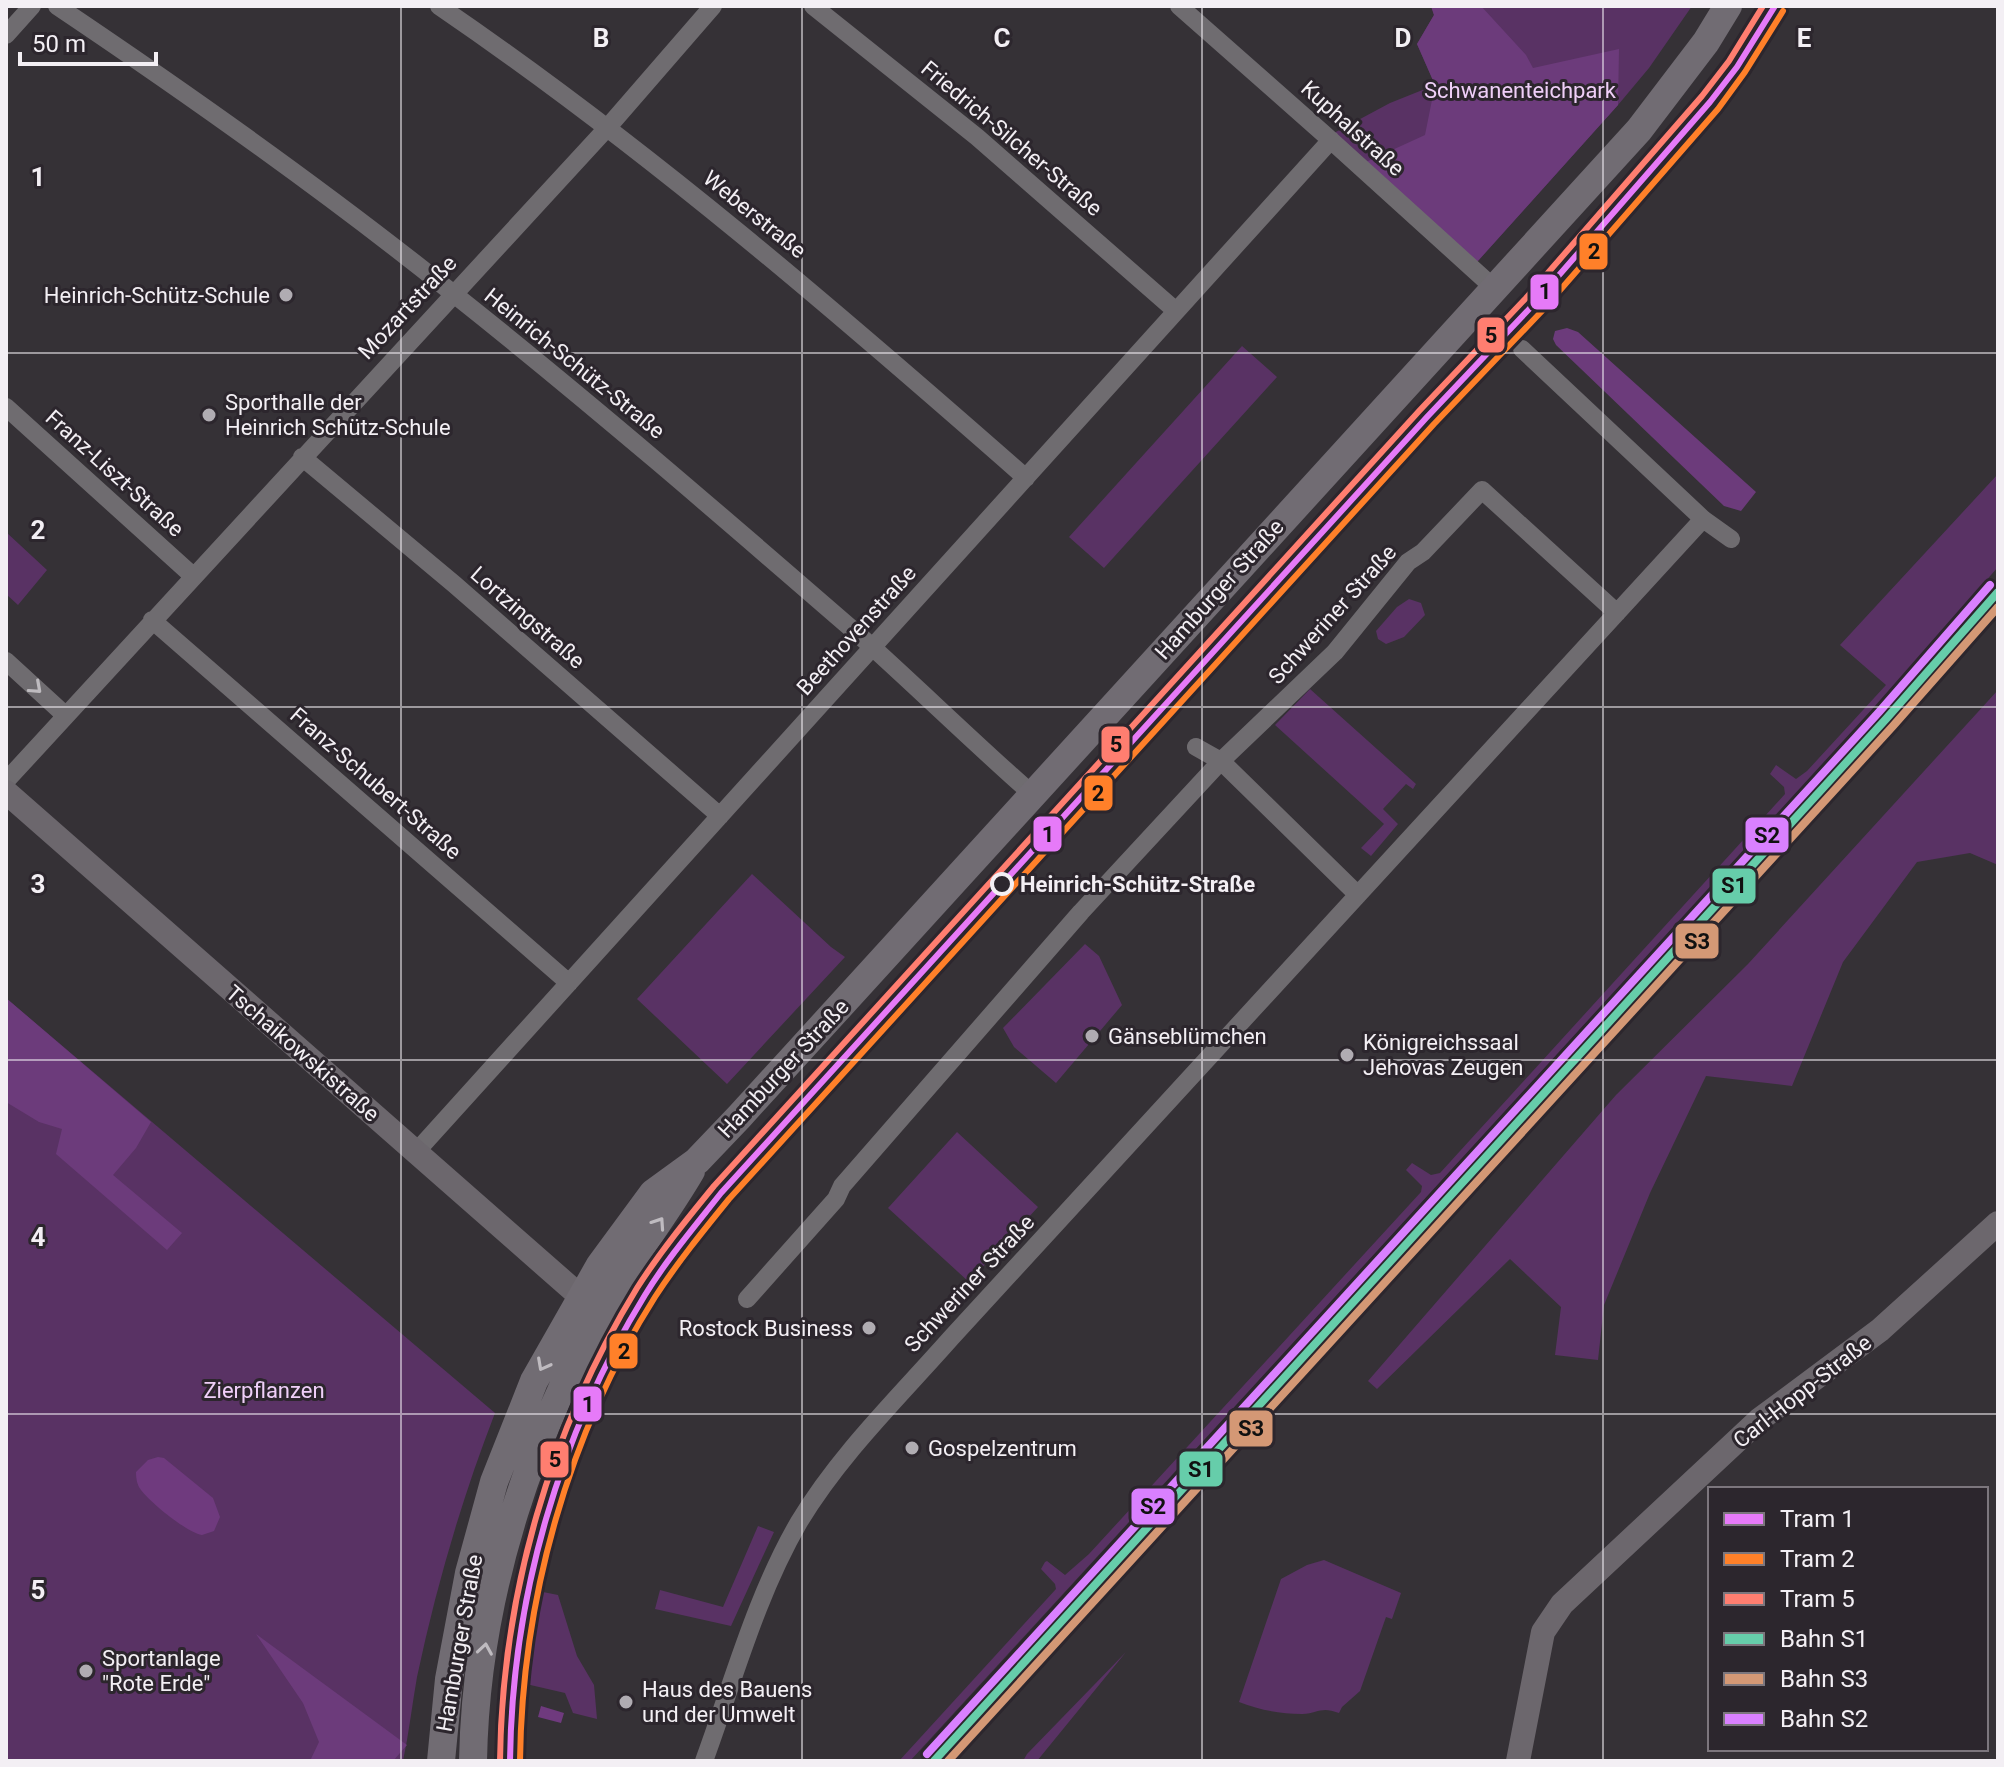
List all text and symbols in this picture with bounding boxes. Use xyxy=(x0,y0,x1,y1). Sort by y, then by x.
scale bar xyxy=(20,16,156,66)
text: B xyxy=(593,23,609,53)
text: C xyxy=(993,23,1011,53)
text: D xyxy=(1395,23,1411,53)
text: E xyxy=(1797,23,1812,53)
text: 50 m xyxy=(32,30,86,58)
street label: Friedrich-Silcher-Straße xyxy=(916,56,1107,221)
street label: Kuphalstraße xyxy=(1296,76,1409,181)
park label: Schwanenteichpark xyxy=(1424,78,1617,103)
text: 1 xyxy=(31,162,45,192)
street label: Weberstraße xyxy=(698,165,811,263)
line badge: 2 xyxy=(1578,232,1609,271)
text: 2 xyxy=(1588,239,1600,264)
street label: Mozartstraße xyxy=(353,251,462,364)
line badge: 1 xyxy=(1529,273,1560,311)
text: 1 xyxy=(1539,279,1551,304)
place label: Heinrich-Schütz-Schule xyxy=(44,283,270,308)
street label: Heinrich-Schütz-Straße xyxy=(480,283,670,444)
marker: Heinrich-Schütz-Schule xyxy=(277,286,295,304)
line badge: 5 xyxy=(1476,316,1506,354)
text: 5 xyxy=(1485,323,1497,348)
place label: Sporthalle der Heinrich Schütz-Schule xyxy=(225,390,451,440)
street label: Franz-Liszt-Straße xyxy=(41,405,189,542)
marker: Sporthalle der Heinrich Schütz-Schule xyxy=(200,406,218,424)
street label: Hamburger Straße xyxy=(1150,514,1289,664)
text: 2 xyxy=(31,515,45,545)
street label: Schweriner Straße xyxy=(1263,540,1401,689)
street label: Lortzingstraße xyxy=(466,561,590,674)
street label: Beethovenstraße xyxy=(792,561,921,700)
one-way arrow xyxy=(26,678,41,692)
street label: Franz-Schubert-Straße xyxy=(285,702,466,864)
line badge: 5 xyxy=(1100,725,1131,764)
text: 5 xyxy=(1110,732,1122,757)
line badge: 2 xyxy=(1083,774,1114,812)
text: 2 xyxy=(1092,781,1104,806)
line badge: 1 xyxy=(1032,815,1063,853)
line badge: S2 xyxy=(1744,816,1790,854)
text: 1 xyxy=(1042,822,1054,847)
text: S2 xyxy=(1754,823,1780,848)
line badge: S1 xyxy=(1711,867,1757,905)
text: 3 xyxy=(31,869,45,899)
place label: Heinrich-Schütz-Straße xyxy=(1020,872,1255,897)
marker: Heinrich-Schütz-Straße xyxy=(991,873,1013,895)
text: S1 xyxy=(1721,873,1747,898)
line badge: S3 xyxy=(1674,922,1720,960)
text: S3 xyxy=(1684,929,1710,954)
street label: Tschaikowskistraße xyxy=(221,980,384,1127)
street label: Hamburger Straße xyxy=(713,994,854,1143)
place label: Gänseblümchen xyxy=(1108,1024,1267,1049)
marker: Gänseblümchen xyxy=(1083,1027,1101,1045)
place label: Königreichssaal Jehovas Zeugen xyxy=(1363,1030,1524,1080)
marker: Königreichssaal Jehovas Zeugen xyxy=(1338,1046,1356,1064)
street label: Schweriner Straße xyxy=(899,1210,1039,1357)
one-way arrow xyxy=(649,1218,664,1232)
text: 4 xyxy=(31,1222,46,1252)
place label: Rostock Business xyxy=(679,1316,853,1341)
marker: Rostock Business xyxy=(860,1319,878,1337)
street label: Carl-Hopp-Straße xyxy=(1728,1330,1876,1453)
line badge: 2 xyxy=(608,1332,639,1370)
text: 2 xyxy=(618,1339,630,1364)
one-way arrow xyxy=(537,1356,552,1371)
park label: Zierpflanzen xyxy=(203,1378,325,1403)
line badge: 1 xyxy=(572,1385,603,1423)
text: 1 xyxy=(582,1392,594,1417)
line badge: S3 xyxy=(1228,1409,1274,1448)
text: S3 xyxy=(1238,1416,1264,1441)
place label: Gospelzentrum xyxy=(928,1436,1077,1461)
marker: Gospelzentrum xyxy=(903,1439,921,1457)
line badge: 5 xyxy=(539,1440,570,1479)
text: 5 xyxy=(549,1447,561,1472)
line badge: S1 xyxy=(1178,1450,1224,1488)
text: S1 xyxy=(1188,1457,1214,1482)
line badge: S2 xyxy=(1130,1487,1176,1526)
legend xyxy=(1708,1487,1988,1751)
text: S2 xyxy=(1140,1494,1166,1519)
text: Tram 1 xyxy=(1780,1505,1855,1533)
text: Tram 2 xyxy=(1780,1545,1855,1573)
street label: Hamburger Straße xyxy=(432,1552,487,1734)
text: 5 xyxy=(31,1575,45,1605)
text: Tram 5 xyxy=(1780,1585,1855,1613)
text: Bahn S1 xyxy=(1780,1625,1868,1653)
one-way arrow xyxy=(475,1642,492,1656)
place label: Sportanlage "Rote Erde" xyxy=(102,1646,221,1696)
marker: Sportanlage "Rote Erde" xyxy=(77,1662,95,1680)
text: Bahn S3 xyxy=(1780,1665,1868,1693)
place label: Haus des Bauens und der Umwelt xyxy=(642,1677,812,1727)
marker: Haus des Bauens und der Umwelt xyxy=(617,1693,635,1711)
text: Bahn S2 xyxy=(1780,1705,1868,1733)

